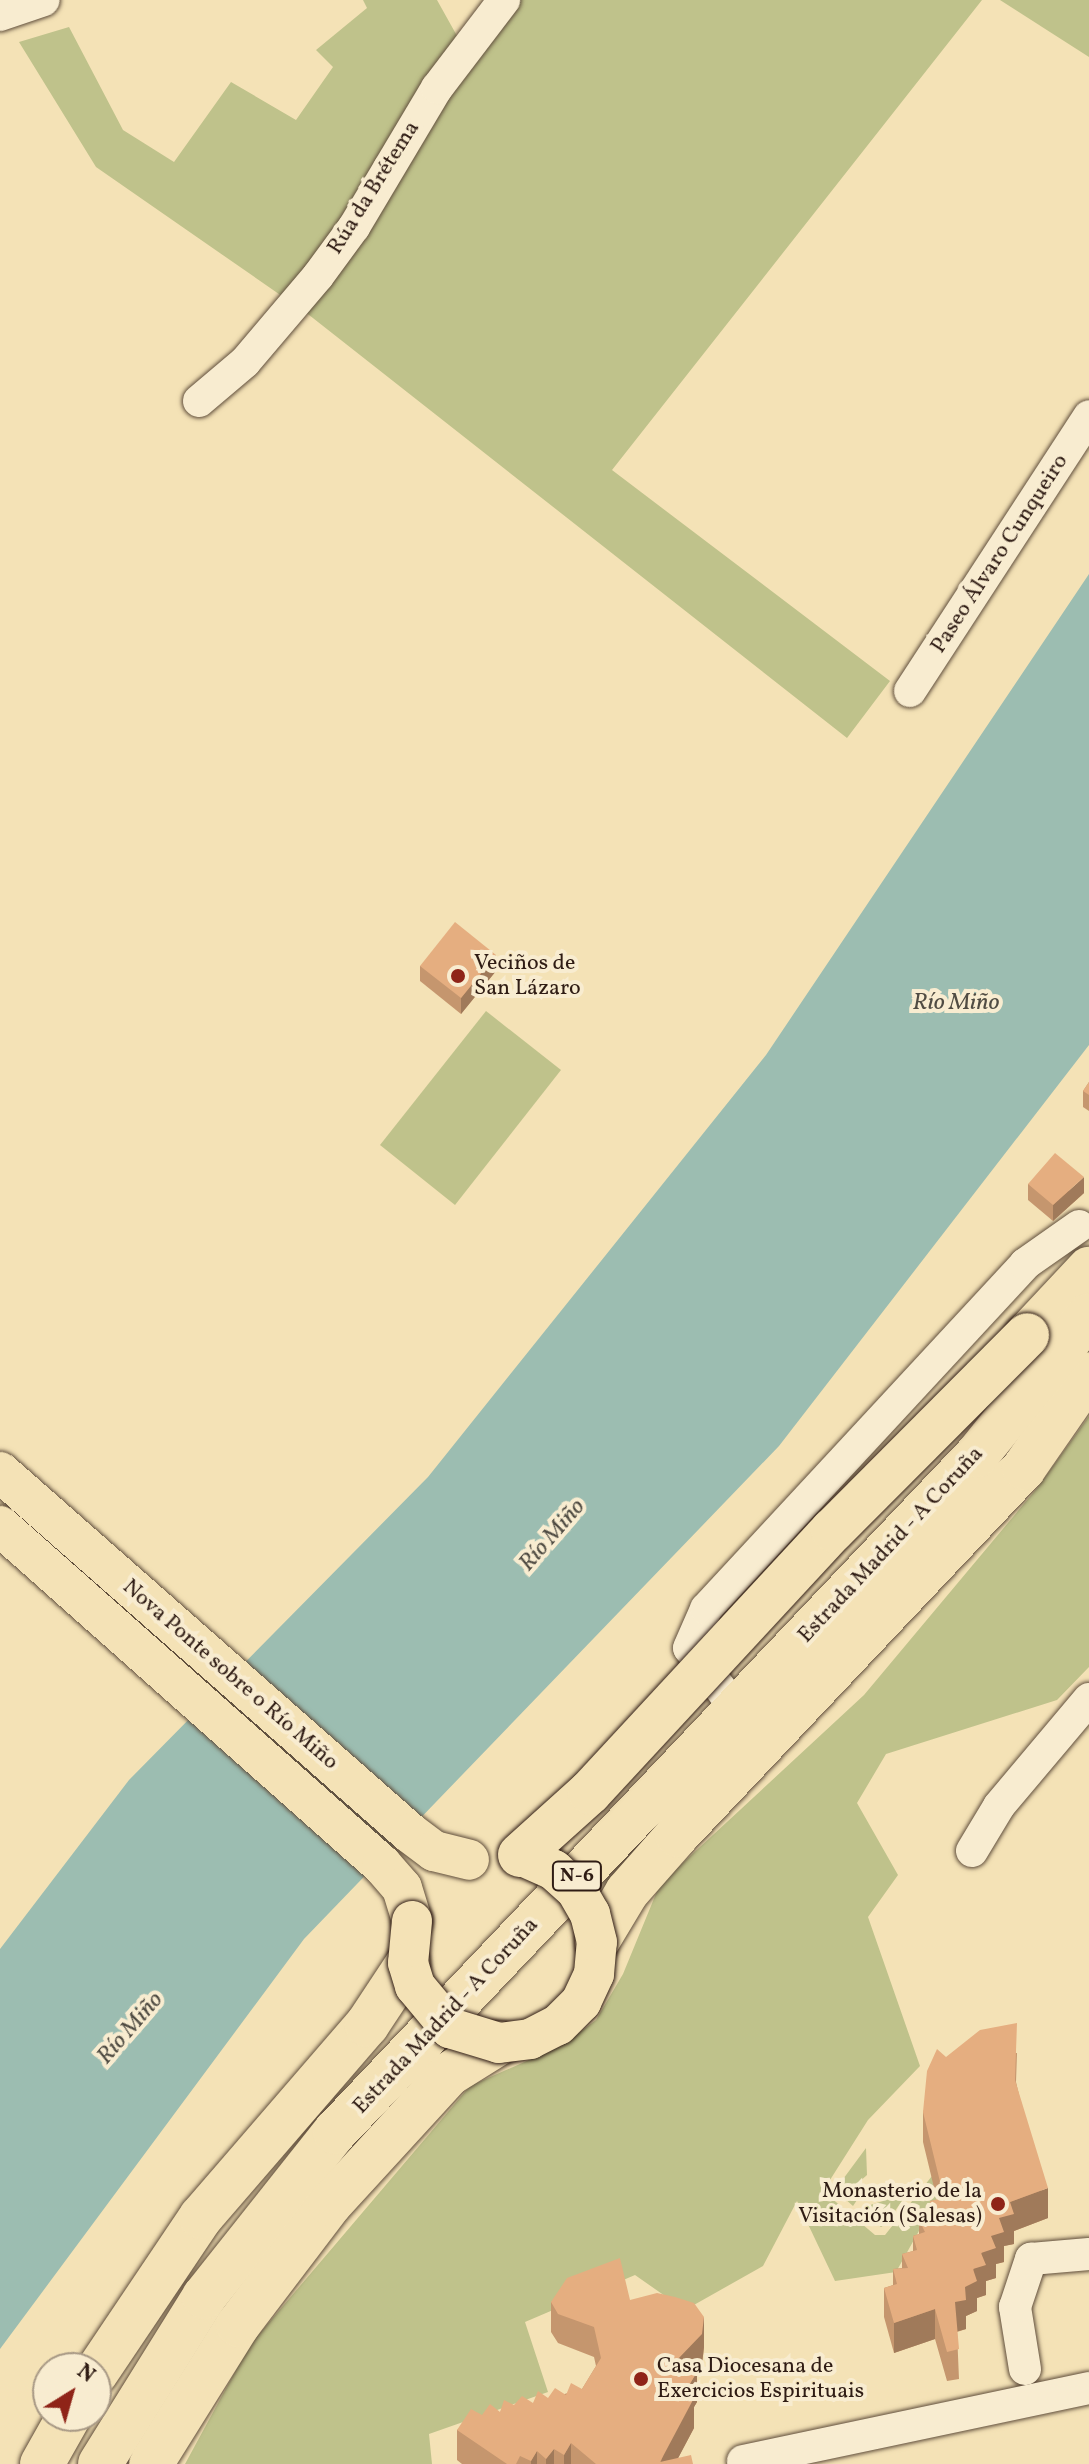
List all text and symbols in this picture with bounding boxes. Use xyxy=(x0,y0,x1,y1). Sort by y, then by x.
street label: Rúa da Brétema xyxy=(322,116,426,260)
street label: Paseo Álvaro Cunqueiro xyxy=(926,450,1074,658)
place label: Veciños de San Lázaro xyxy=(474,950,581,1002)
marker: Veciños de San Lázaro xyxy=(449,967,467,985)
water label: Río Miño xyxy=(913,990,999,1018)
street label: Estrada Madrid - A Coruña xyxy=(793,1441,989,1649)
water label: Río Miño xyxy=(514,1494,592,1578)
street label: Nova Ponte sobre o Río Miño xyxy=(117,1574,343,1776)
road number: N-6 xyxy=(551,1860,603,1892)
street label: Estrada Madrid - A Coruña xyxy=(348,1912,544,2120)
water label: Río Miño xyxy=(92,1987,170,2071)
place label: Monasterio de la Visitación (Salesas) xyxy=(798,2178,982,2230)
marker: Monasterio de la Visitación (Salesas) xyxy=(989,2195,1007,2213)
north arrow xyxy=(32,2352,112,2432)
place label: Casa Diocesana de Exercicios Espirituais xyxy=(657,2353,864,2404)
text: N xyxy=(70,2357,101,2391)
marker: Casa Diocesana de Exercicios Espirituais xyxy=(632,2370,650,2388)

